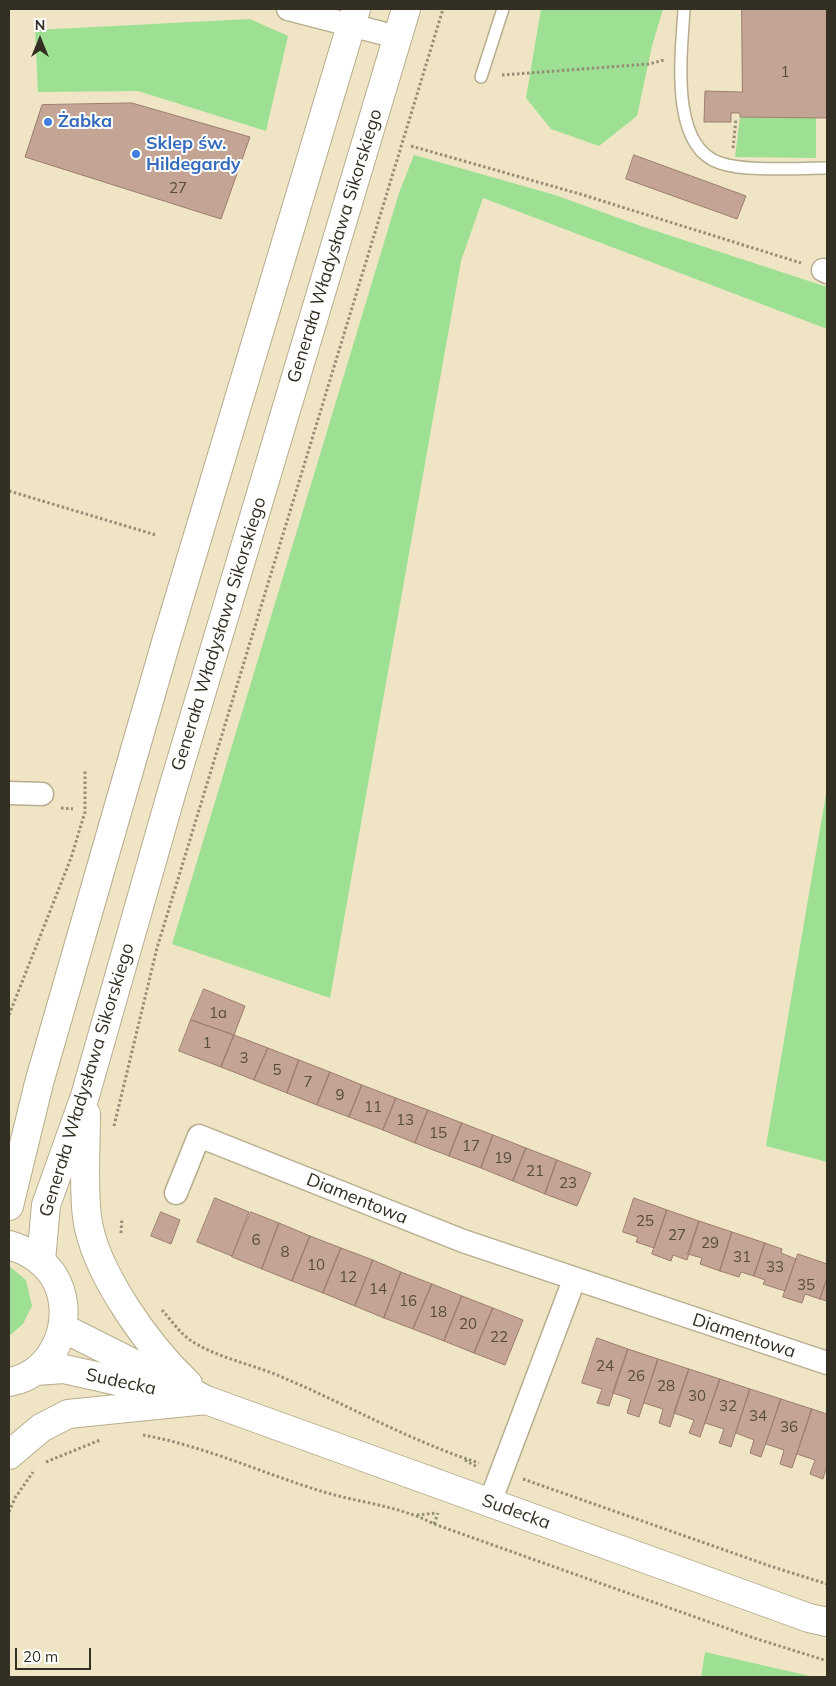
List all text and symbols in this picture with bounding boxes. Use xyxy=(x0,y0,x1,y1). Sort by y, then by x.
north arrow xyxy=(15,15,65,65)
text: N xyxy=(35,16,45,34)
house number: 1 xyxy=(781,63,789,81)
street label: Generała Władysława Sikorskiego xyxy=(283,107,387,385)
place label: Żabka xyxy=(58,111,112,133)
marker: Żabka xyxy=(42,116,54,128)
place label: Sklep św. Hildegardy xyxy=(146,133,241,176)
marker: Sklep św. Hildegardy xyxy=(130,148,142,160)
house number: 27 xyxy=(169,179,187,197)
street label: Generała Władysława Sikorskiego xyxy=(167,495,271,773)
street label: Generała Władysława Sikorskiego xyxy=(35,941,139,1219)
house number: 1a xyxy=(209,1004,227,1022)
house number: 1 xyxy=(203,1034,211,1052)
house number: 3 xyxy=(240,1049,248,1067)
house number: 5 xyxy=(273,1061,281,1079)
house number: 7 xyxy=(304,1073,312,1091)
house number: 9 xyxy=(336,1086,344,1104)
house number: 11 xyxy=(364,1098,382,1116)
house number: 13 xyxy=(396,1111,414,1129)
house number: 15 xyxy=(429,1124,447,1142)
house number: 17 xyxy=(462,1137,480,1155)
house number: 19 xyxy=(494,1149,512,1167)
house number: 21 xyxy=(526,1162,544,1180)
street label: Diamentowa xyxy=(303,1169,411,1229)
house number: 23 xyxy=(559,1174,577,1192)
house number: 25 xyxy=(636,1212,654,1230)
house number: 27 xyxy=(668,1226,686,1244)
house number: 6 xyxy=(252,1231,260,1249)
house number: 29 xyxy=(701,1234,719,1252)
house number: 8 xyxy=(281,1243,289,1261)
house number: 31 xyxy=(733,1248,751,1266)
house number: 10 xyxy=(307,1256,325,1274)
house number: 33 xyxy=(766,1258,784,1276)
house number: 12 xyxy=(339,1268,357,1286)
house number: 35 xyxy=(797,1276,815,1294)
house number: 14 xyxy=(369,1280,387,1298)
house number: 16 xyxy=(399,1292,417,1310)
house number: 18 xyxy=(429,1303,447,1321)
street label: Diamentowa xyxy=(690,1309,798,1363)
house number: 20 xyxy=(459,1315,477,1333)
house number: 22 xyxy=(490,1328,508,1346)
house number: 24 xyxy=(596,1357,614,1375)
street label: Sudecka xyxy=(84,1364,158,1400)
house number: 26 xyxy=(627,1367,645,1385)
house number: 28 xyxy=(657,1377,675,1395)
house number: 30 xyxy=(688,1387,706,1405)
house number: 32 xyxy=(719,1397,737,1415)
house number: 34 xyxy=(749,1407,767,1425)
house number: 36 xyxy=(780,1418,798,1436)
street label: Sudecka xyxy=(479,1490,553,1534)
scale bar xyxy=(18,1638,94,1670)
text: 20 m xyxy=(23,1647,58,1666)

